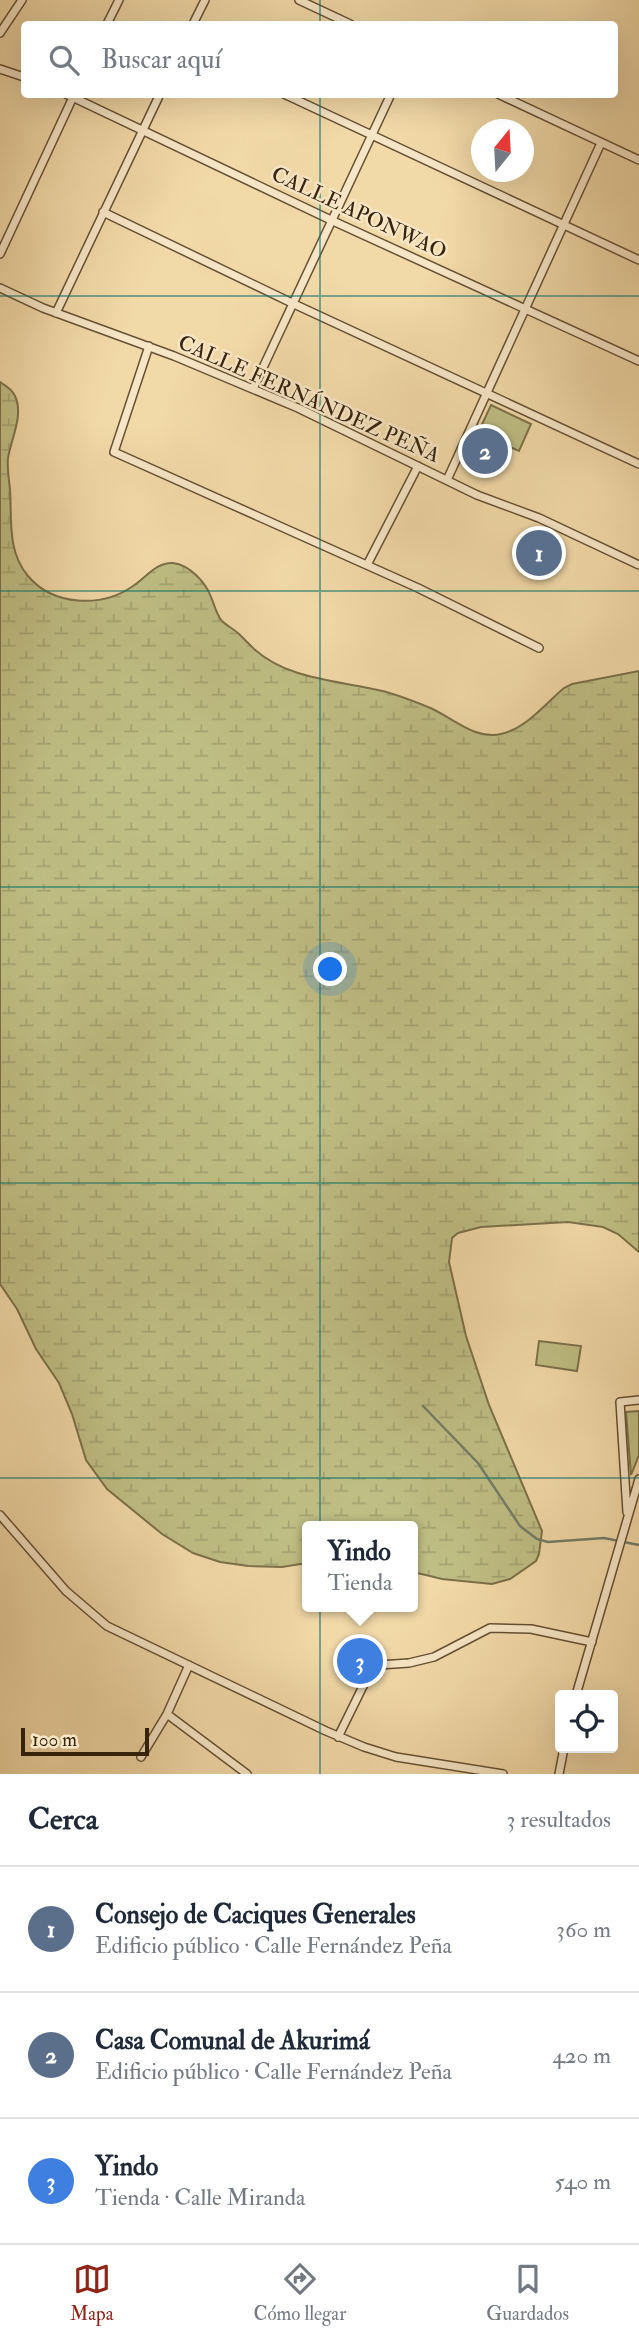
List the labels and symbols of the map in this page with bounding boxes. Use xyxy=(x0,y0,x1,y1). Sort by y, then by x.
north arrow xyxy=(471,119,534,182)
street label: CALLE APONWAO xyxy=(267,161,451,265)
street label: CALLE FERNÁNDEZ PEÑA xyxy=(174,329,444,469)
pin: 2 xyxy=(462,425,508,477)
pin: 1 xyxy=(516,527,562,579)
your location xyxy=(313,952,347,986)
pin: 3 xyxy=(337,1635,383,1687)
scale bar xyxy=(21,1725,149,1757)

